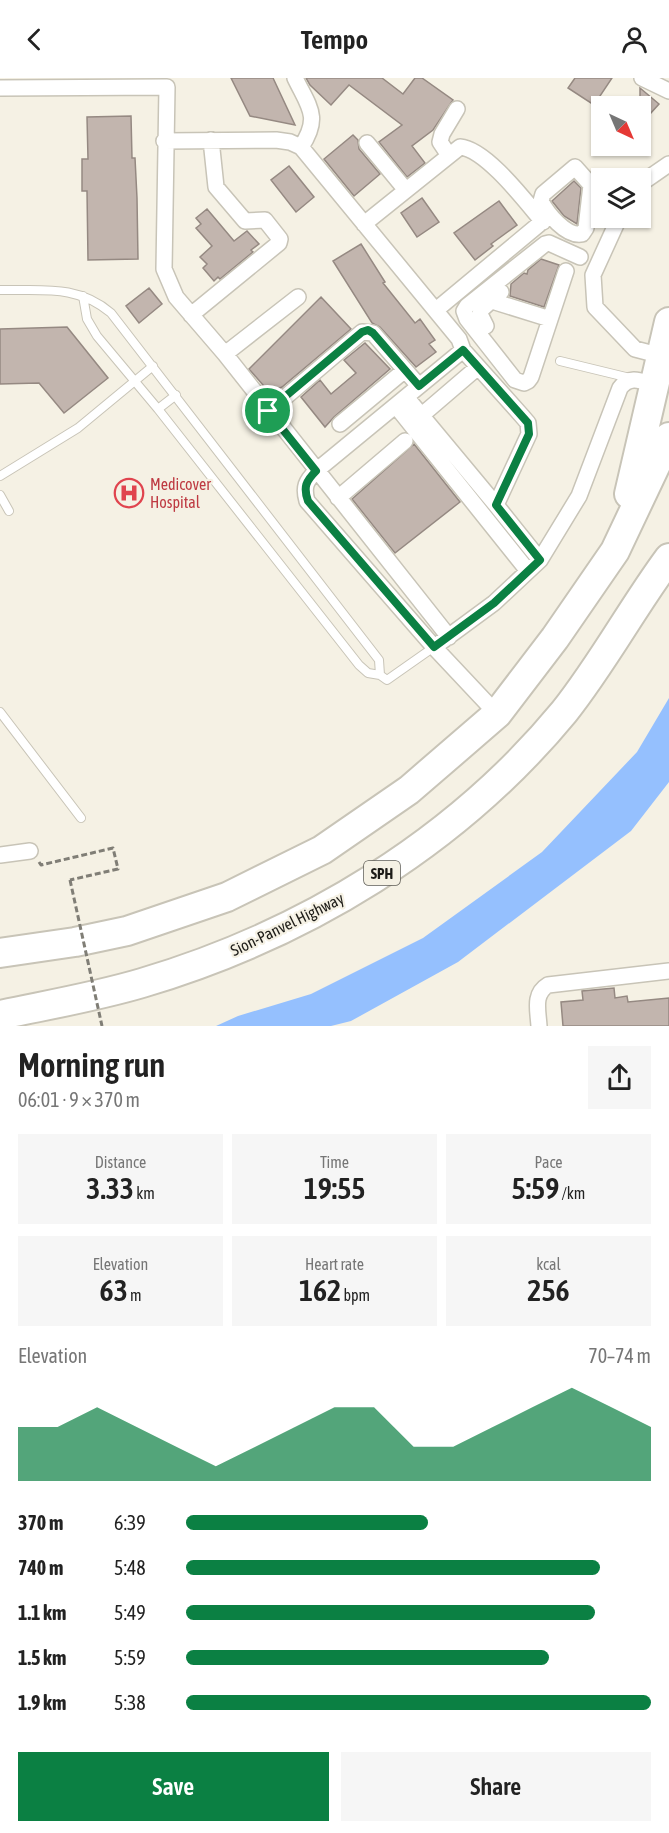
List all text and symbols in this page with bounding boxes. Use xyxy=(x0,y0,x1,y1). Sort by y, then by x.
icon: back xyxy=(18,23,51,56)
icon: person xyxy=(618,23,651,56)
text: Tempo xyxy=(301,24,368,55)
north arrow xyxy=(591,96,651,156)
map controls xyxy=(591,96,651,228)
button: layers xyxy=(591,168,651,228)
pin xyxy=(242,385,293,436)
icon: arrive xyxy=(251,394,284,427)
place label: Medicover Hospital xyxy=(150,475,211,512)
hospital icon: Medicover Hospital xyxy=(113,477,145,509)
road number: SPH xyxy=(364,861,400,885)
street label: Sion-Panvel Highway xyxy=(228,889,347,960)
text: Morning run xyxy=(18,1046,165,1084)
button: share xyxy=(588,1046,651,1109)
text: 06:01 · 9 × 370 m xyxy=(18,1088,140,1111)
text: Distance xyxy=(95,1153,146,1171)
text: Time xyxy=(320,1153,349,1171)
text: Pace xyxy=(534,1153,563,1171)
text: 3.33 xyxy=(86,1171,134,1205)
text: 19:55 xyxy=(304,1171,365,1205)
text: 5:59 xyxy=(512,1171,559,1205)
text: km xyxy=(134,1184,155,1202)
text: /km xyxy=(559,1184,585,1202)
text: Elevation xyxy=(93,1255,148,1273)
text: Heart rate xyxy=(305,1255,364,1273)
text: kcal xyxy=(536,1255,561,1273)
text: 63 xyxy=(100,1273,128,1307)
text: 162 xyxy=(299,1273,341,1307)
text: 256 xyxy=(527,1273,570,1307)
text: m xyxy=(128,1286,141,1304)
text: bpm xyxy=(341,1286,370,1304)
text: Elevation xyxy=(18,1344,87,1367)
text: 70–74 m xyxy=(588,1344,651,1367)
text: 370 m xyxy=(18,1511,63,1534)
text: 6:39 xyxy=(114,1511,146,1534)
text: 740 m xyxy=(18,1556,63,1579)
text: 5:48 xyxy=(114,1556,146,1579)
text: 1.1 km xyxy=(18,1601,66,1624)
text: 5:49 xyxy=(114,1601,146,1624)
text: 1.5 km xyxy=(18,1646,66,1669)
text: 5:59 xyxy=(114,1646,146,1669)
text: 1.9 km xyxy=(18,1691,66,1714)
text: 5:38 xyxy=(114,1691,146,1714)
button: Save xyxy=(18,1752,329,1821)
button: Share xyxy=(341,1752,651,1821)

